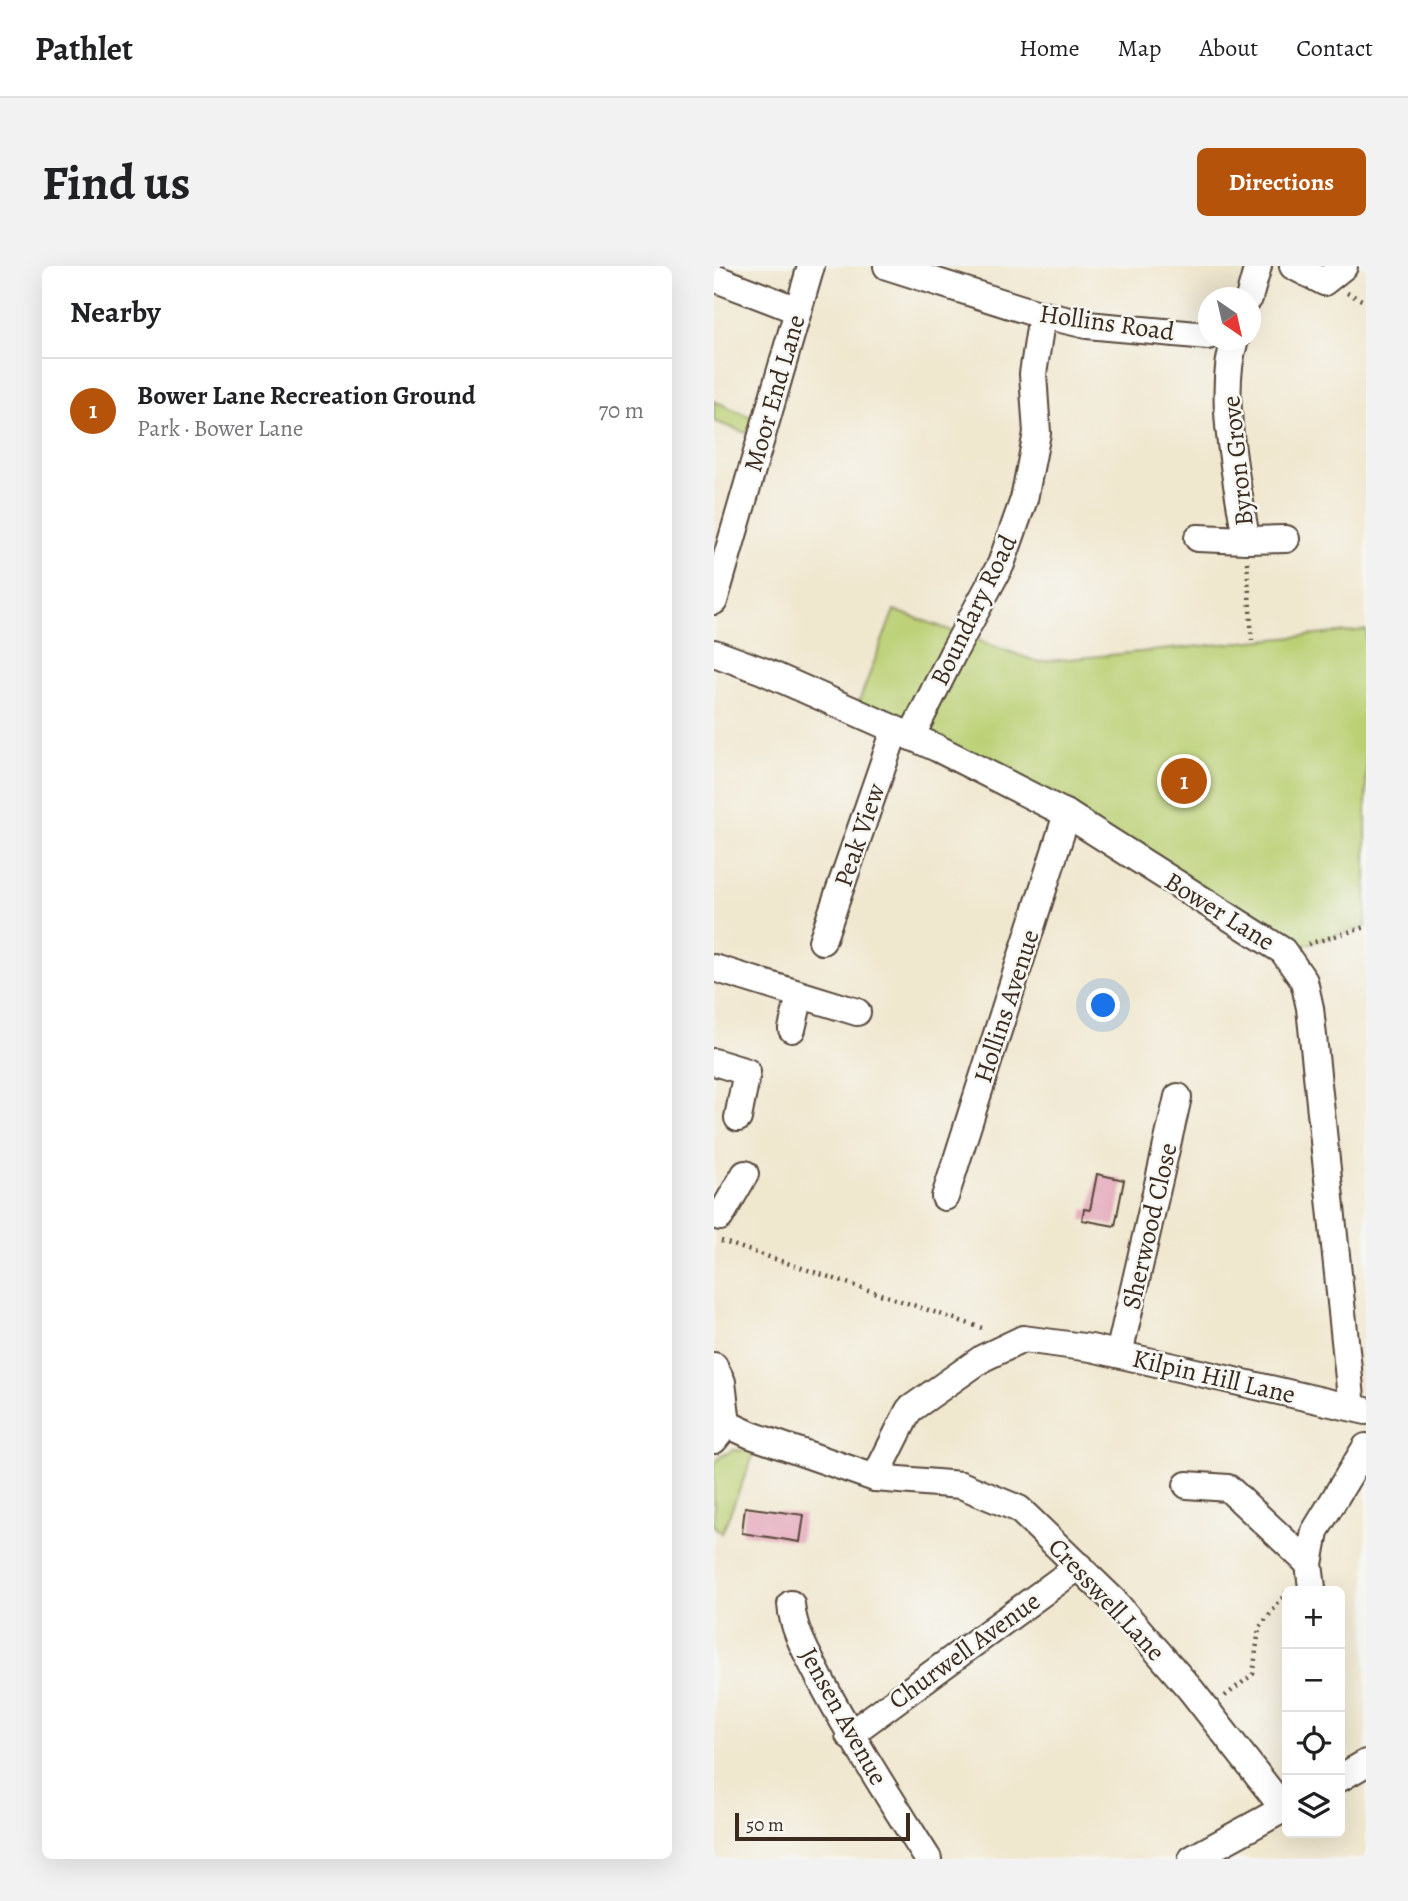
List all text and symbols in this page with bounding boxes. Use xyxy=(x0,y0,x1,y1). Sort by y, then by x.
text: Pathlet xyxy=(35,26,133,71)
text: Home xyxy=(1019,32,1080,64)
text: Map xyxy=(1118,32,1162,64)
text: About xyxy=(1200,32,1258,64)
text: Contact xyxy=(1296,32,1373,64)
button: Directions xyxy=(1197,148,1366,216)
text: Find us xyxy=(42,149,190,216)
north arrow xyxy=(1198,287,1261,350)
text: Nearby xyxy=(70,292,161,332)
street label: Hollins Road xyxy=(1037,296,1177,349)
street label: Moor End Lane xyxy=(735,311,814,476)
text: Bower Lane Recreation Ground xyxy=(137,378,476,413)
street label: Byron Grove xyxy=(1213,394,1262,528)
text: 1 xyxy=(89,395,97,426)
text: 70 m xyxy=(598,395,644,426)
text: Park · Bower Lane xyxy=(137,413,303,444)
street label: Boundary Road xyxy=(922,529,1025,692)
pin: 1 xyxy=(1161,755,1207,807)
street label: Peak View xyxy=(825,778,894,892)
street label: Bower Lane xyxy=(1158,864,1281,959)
street label: Hollins Avenue xyxy=(965,925,1048,1087)
your location xyxy=(1086,988,1120,1022)
street label: Sherwood Close xyxy=(1113,1139,1186,1313)
street label: Kilpin Hill Lane xyxy=(1129,1341,1299,1412)
street label: Cresswell Lane xyxy=(1040,1530,1173,1669)
street label: Churwell Avenue xyxy=(881,1584,1047,1717)
map controls xyxy=(1282,1586,1345,1838)
button: + xyxy=(1282,1586,1345,1649)
street label: Jensen Avenue xyxy=(791,1641,896,1791)
button: − xyxy=(1282,1649,1345,1712)
button: locate xyxy=(1282,1712,1345,1775)
button: layers xyxy=(1282,1775,1345,1838)
scale bar xyxy=(735,1810,910,1842)
text: 50 m xyxy=(746,1812,784,1838)

